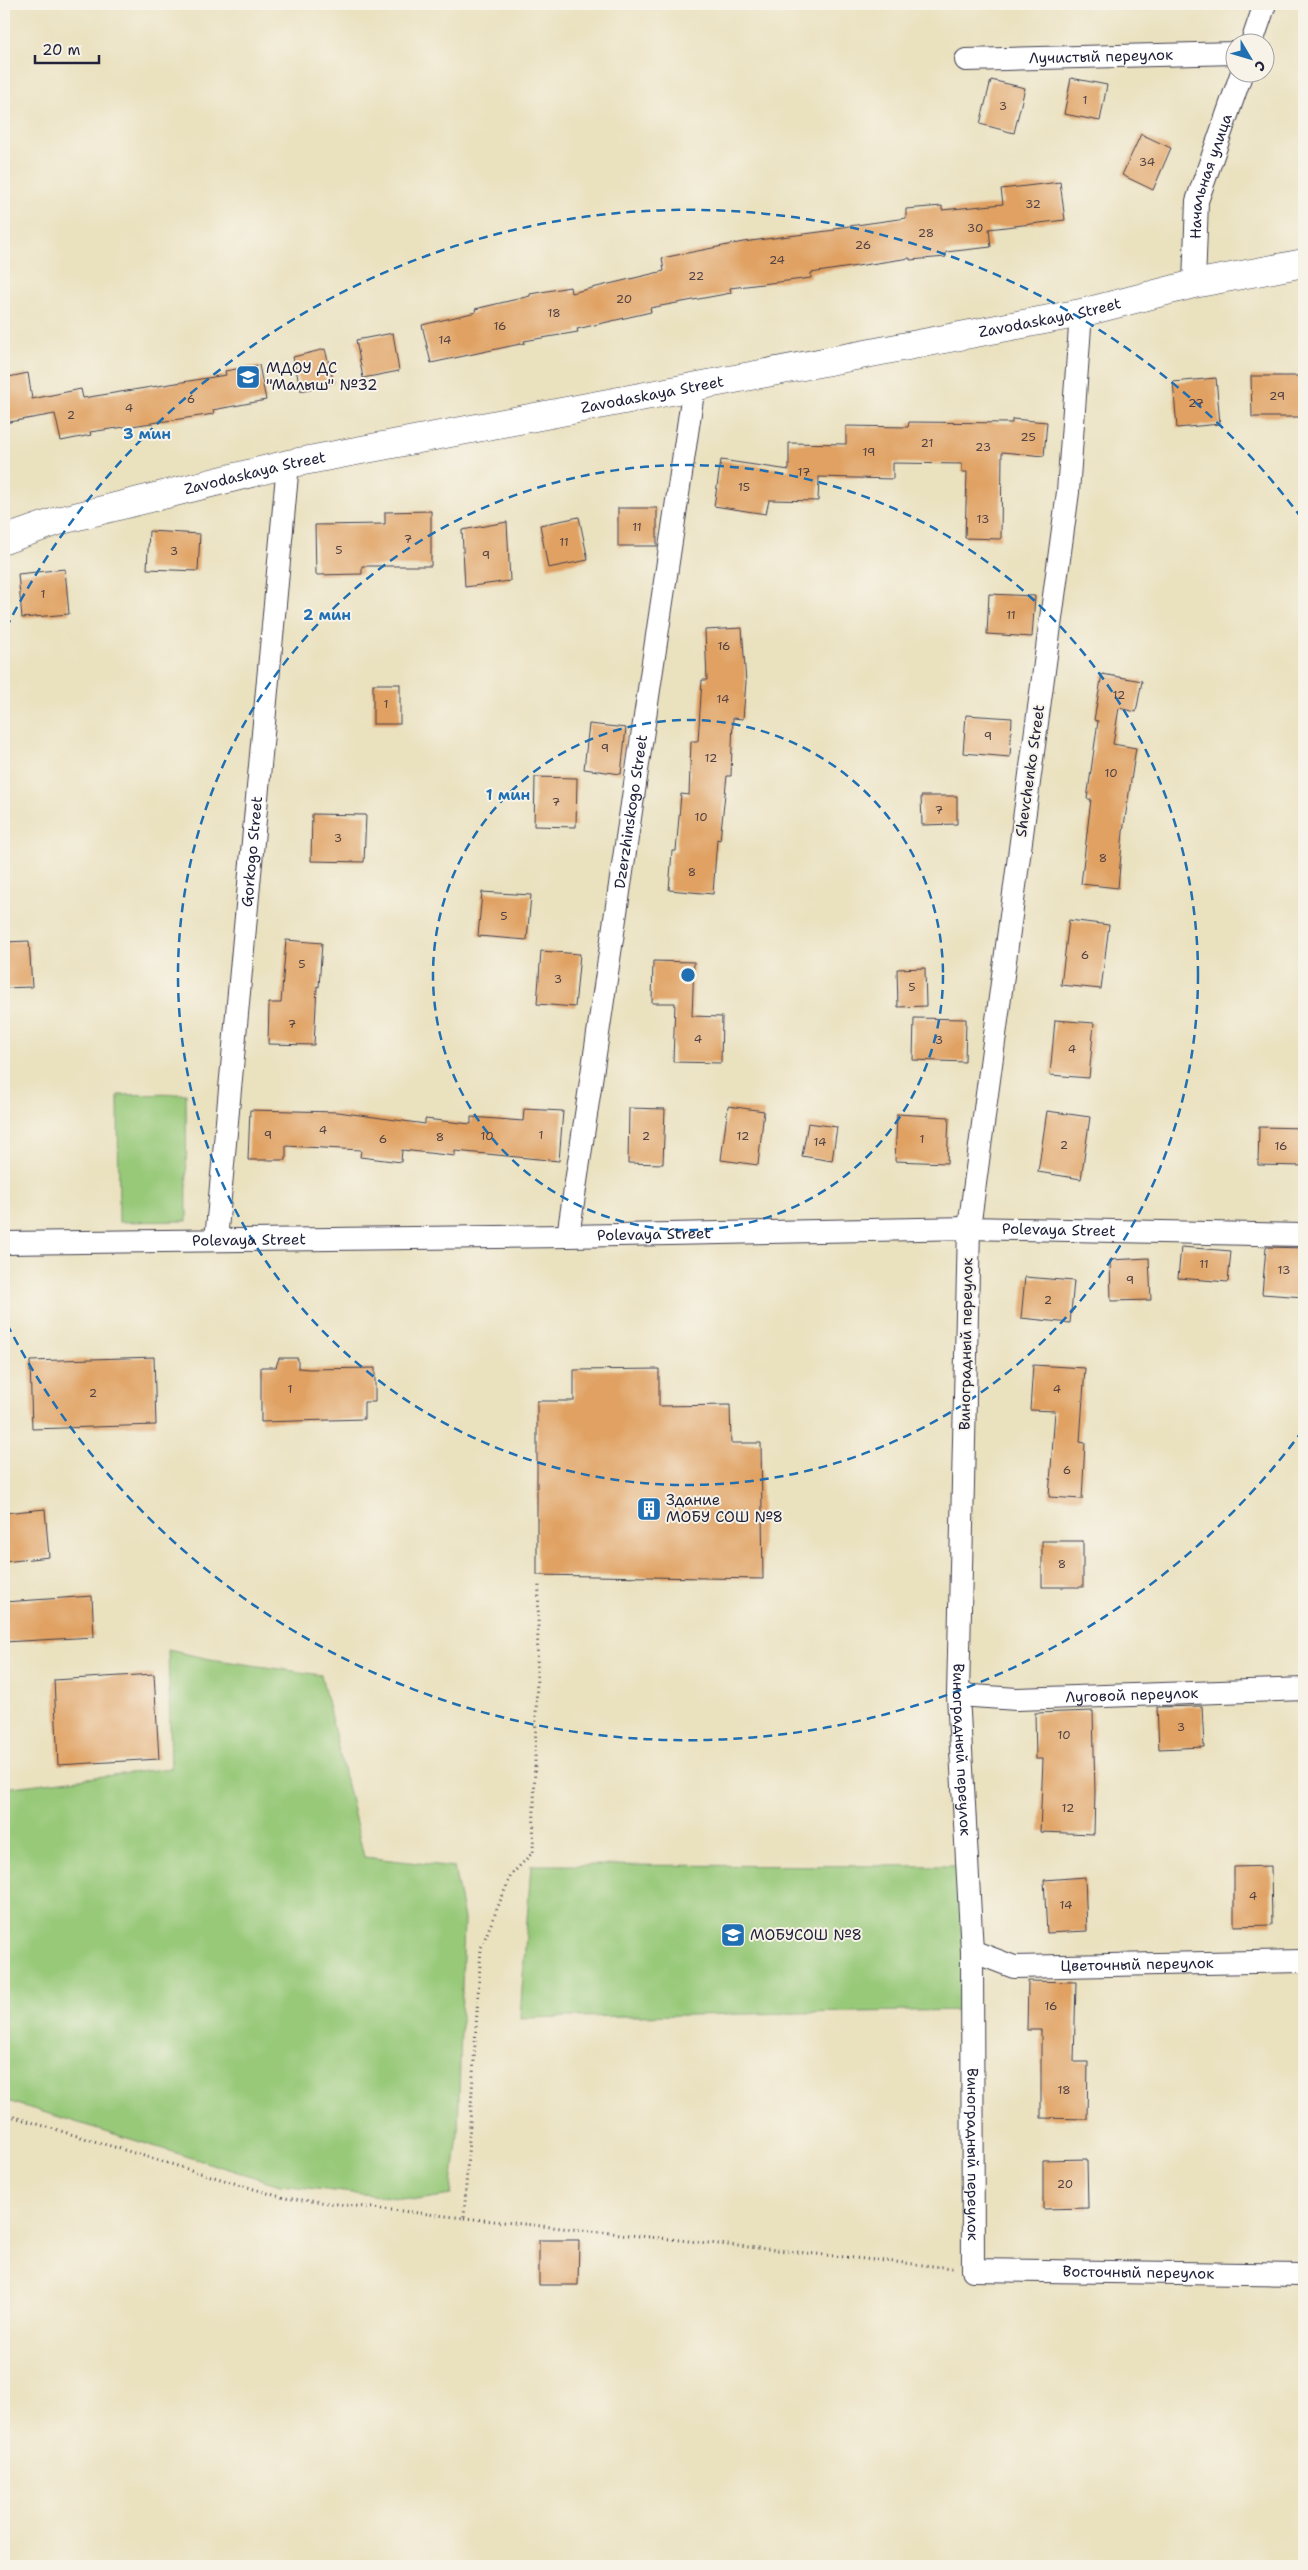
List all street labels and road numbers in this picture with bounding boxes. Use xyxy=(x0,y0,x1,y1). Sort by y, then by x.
street label: Лучистый переулок xyxy=(1029,45,1173,68)
street label: Начальная улица xyxy=(1186,110,1237,239)
street label: Zavodaskaya Street xyxy=(977,293,1123,342)
street label: Zavodaskaya Street xyxy=(579,371,725,418)
street label: Zavodaskaya Street xyxy=(182,447,327,499)
street label: Shevchenko Street xyxy=(1011,703,1049,839)
street label: Dzerzhinskogo Street xyxy=(610,733,652,890)
street label: Gorkogo Street xyxy=(237,795,267,908)
street label: Polevaya Street xyxy=(1002,1219,1116,1241)
street label: Polevaya Street xyxy=(597,1223,711,1245)
street label: Polevaya Street xyxy=(192,1229,306,1251)
street label: Виноградный переулок xyxy=(954,1258,978,1430)
street label: Виноградный переулок xyxy=(948,1663,976,1837)
street label: Луговой переулок xyxy=(1065,1683,1199,1707)
street label: Цветочный переулок xyxy=(1060,1953,1214,1976)
street label: Виноградный переулок xyxy=(962,2068,983,2241)
street label: Восточный переулок xyxy=(1062,2261,1214,2284)

